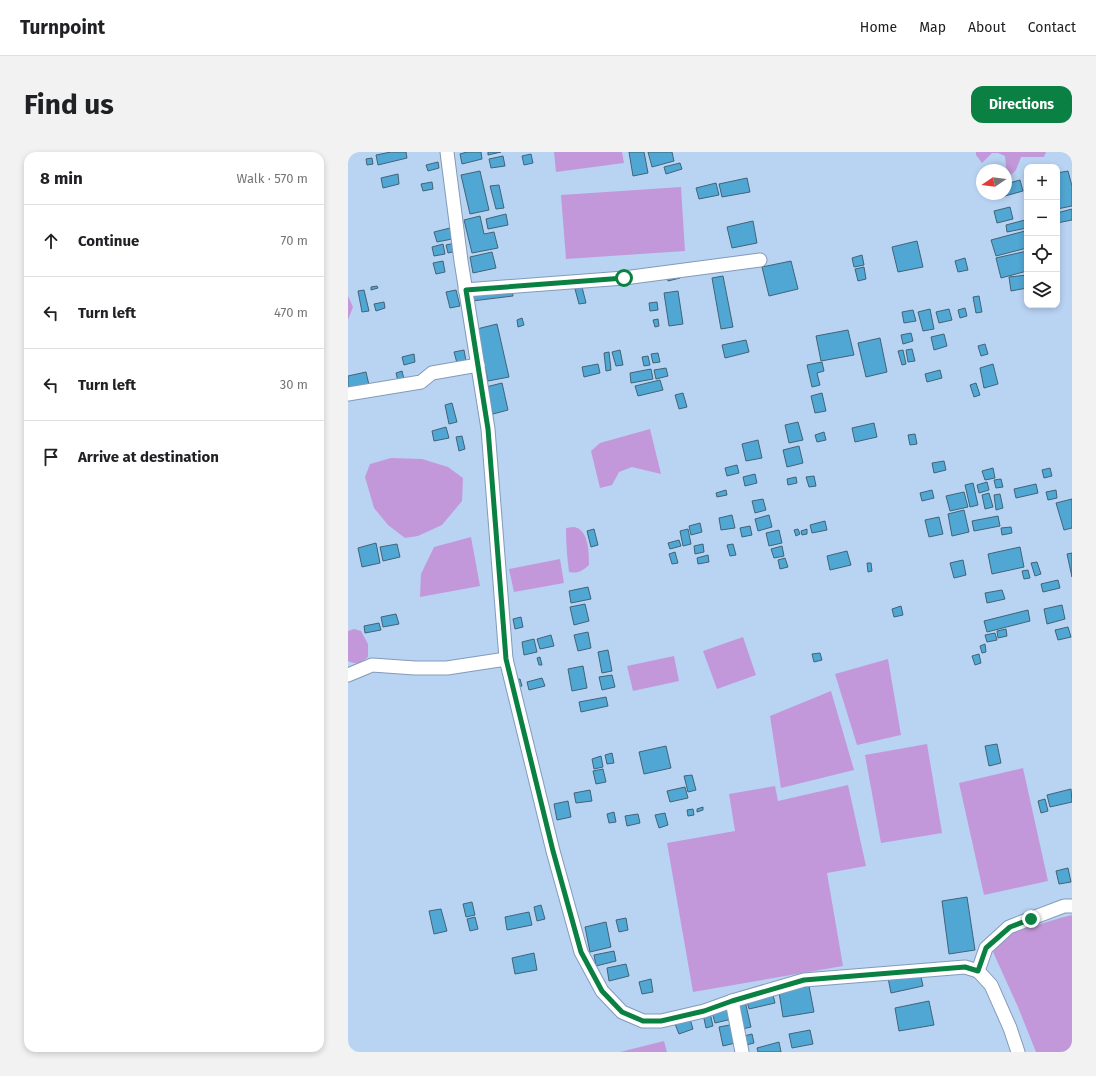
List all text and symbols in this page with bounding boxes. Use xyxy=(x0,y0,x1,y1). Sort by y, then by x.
text: Turnpoint xyxy=(20,16,105,39)
text: Home xyxy=(860,19,897,36)
text: Map xyxy=(919,19,946,36)
text: About xyxy=(968,19,1006,36)
text: Contact xyxy=(1028,19,1076,36)
button: Directions xyxy=(971,86,1072,123)
text: Find us xyxy=(24,88,114,121)
north arrow xyxy=(976,164,1012,200)
map controls xyxy=(1024,164,1060,308)
button: + xyxy=(1024,164,1060,200)
text: 8 min xyxy=(40,168,83,189)
text: Walk · 570 m xyxy=(237,171,308,186)
button: − xyxy=(1024,200,1060,236)
icon: ahead xyxy=(40,230,62,252)
text: Continue xyxy=(78,232,139,250)
text: 70 m xyxy=(281,233,308,248)
button: locate xyxy=(1024,236,1060,272)
route start xyxy=(615,269,633,287)
button: layers xyxy=(1024,272,1060,308)
icon: left xyxy=(40,302,62,324)
text: Turn left xyxy=(78,304,136,322)
text: 470 m xyxy=(274,305,308,320)
icon: left xyxy=(40,374,62,396)
text: Turn left xyxy=(78,376,136,394)
text: 30 m xyxy=(280,377,308,392)
icon: arrive xyxy=(40,446,62,468)
text: Arrive at destination xyxy=(78,448,219,466)
route end xyxy=(1022,910,1040,928)

